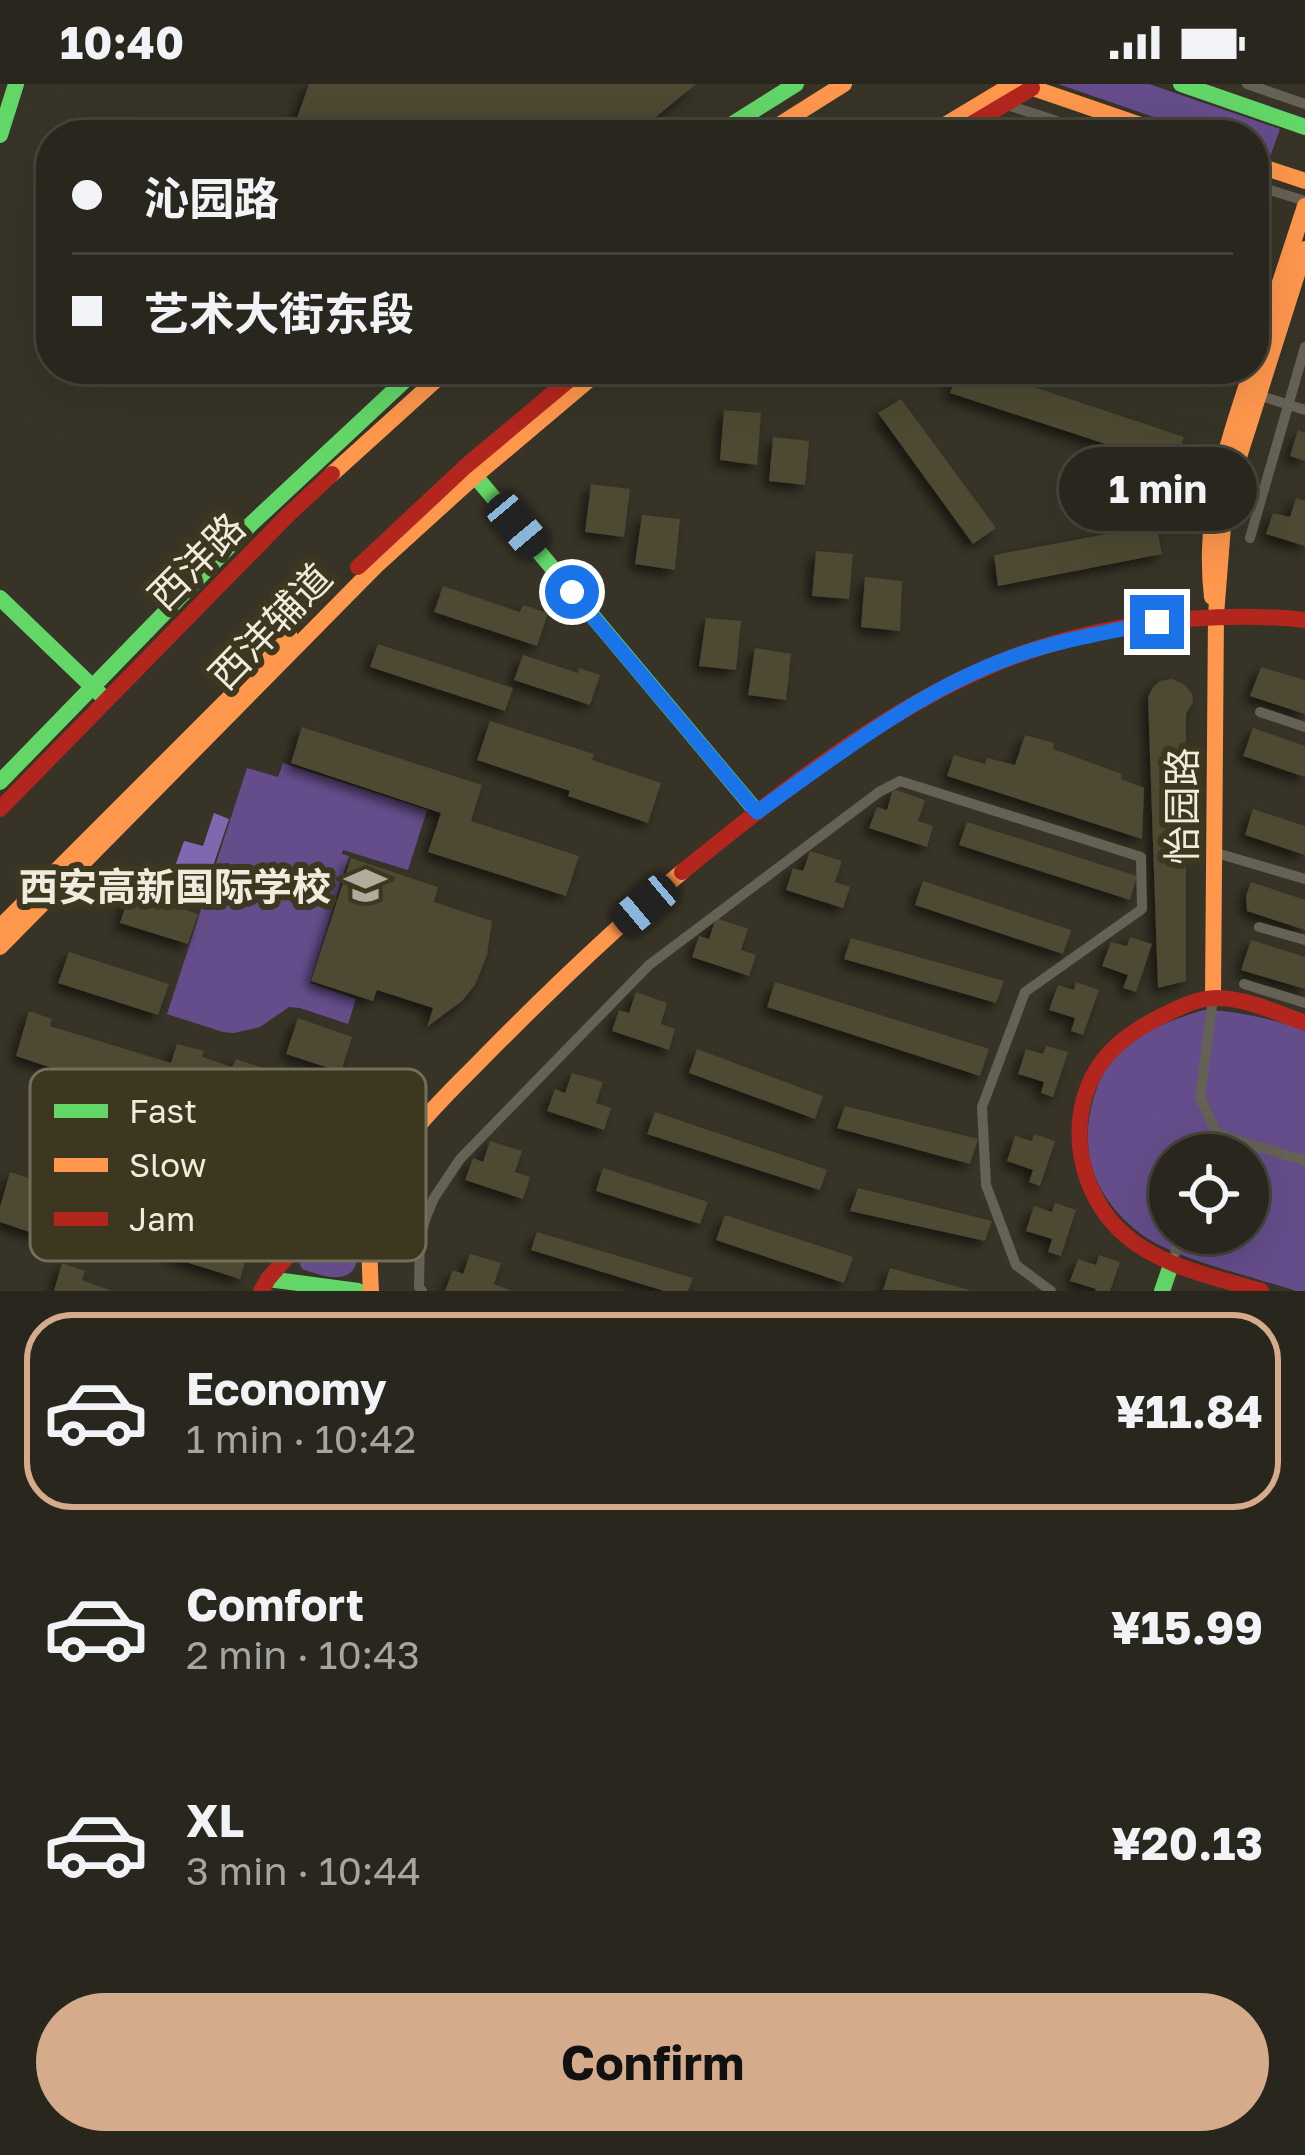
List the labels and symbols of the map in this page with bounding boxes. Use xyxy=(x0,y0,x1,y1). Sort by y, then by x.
callout: 1 min xyxy=(1058,448,1256,532)
car xyxy=(480,486,554,564)
street label: 西沣路 xyxy=(138,503,254,619)
street label: 西沣辅道 xyxy=(199,554,341,698)
route start xyxy=(545,565,599,619)
route end xyxy=(1130,595,1184,649)
street label: 怡园路 xyxy=(1158,747,1205,865)
place label: 西安高新国际学校 xyxy=(19,863,331,910)
school or university icon: 西安高新国际学校 xyxy=(342,863,388,909)
car xyxy=(606,868,684,942)
legend xyxy=(30,1069,426,1261)
text: Fast xyxy=(129,1091,197,1130)
text: Slow xyxy=(129,1145,207,1184)
text: Jam xyxy=(129,1199,195,1238)

